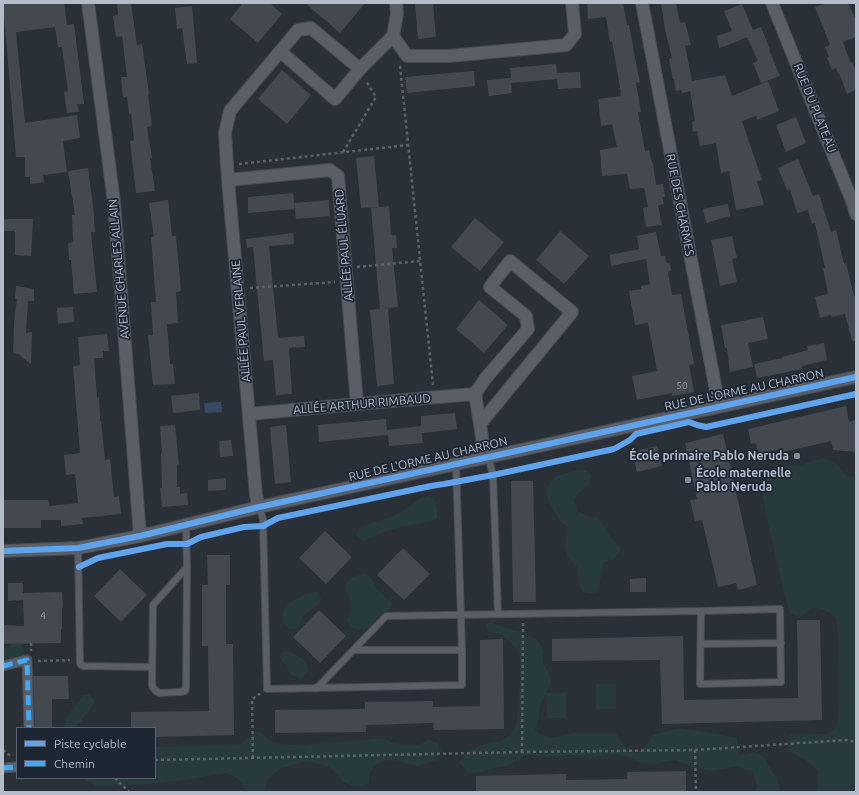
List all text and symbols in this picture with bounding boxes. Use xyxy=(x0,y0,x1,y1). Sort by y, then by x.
street label: RUE DU PLATEAU xyxy=(791,61,839,155)
street label: RUE DES CHARMES xyxy=(663,153,697,257)
street label: ALLÉE PAUL ÉLUARD xyxy=(332,188,356,302)
street label: AVENUE CHARLES ALLAIN xyxy=(106,198,132,340)
street label: ALLÉE PAUL VERLAINE xyxy=(229,260,253,382)
street label: RUE DE L'ORME AU CHARRON xyxy=(663,366,825,414)
house number: 50 xyxy=(676,380,688,392)
street label: ALLÉE ARTHUR RIMBAUD xyxy=(293,391,431,417)
street label: RUE DE L'ORME AU CHARRON xyxy=(347,434,509,484)
place label: École primaire Pablo Neruda xyxy=(629,449,789,463)
marker: École primaire Pablo Neruda xyxy=(792,451,802,461)
place label: École maternelle Pablo Neruda xyxy=(696,466,791,494)
marker: École maternelle Pablo Neruda xyxy=(683,475,693,485)
house number: 4 xyxy=(40,610,46,622)
legend xyxy=(16,727,156,779)
text: Piste cyclable xyxy=(54,737,127,750)
text: Chemin xyxy=(54,757,95,770)

